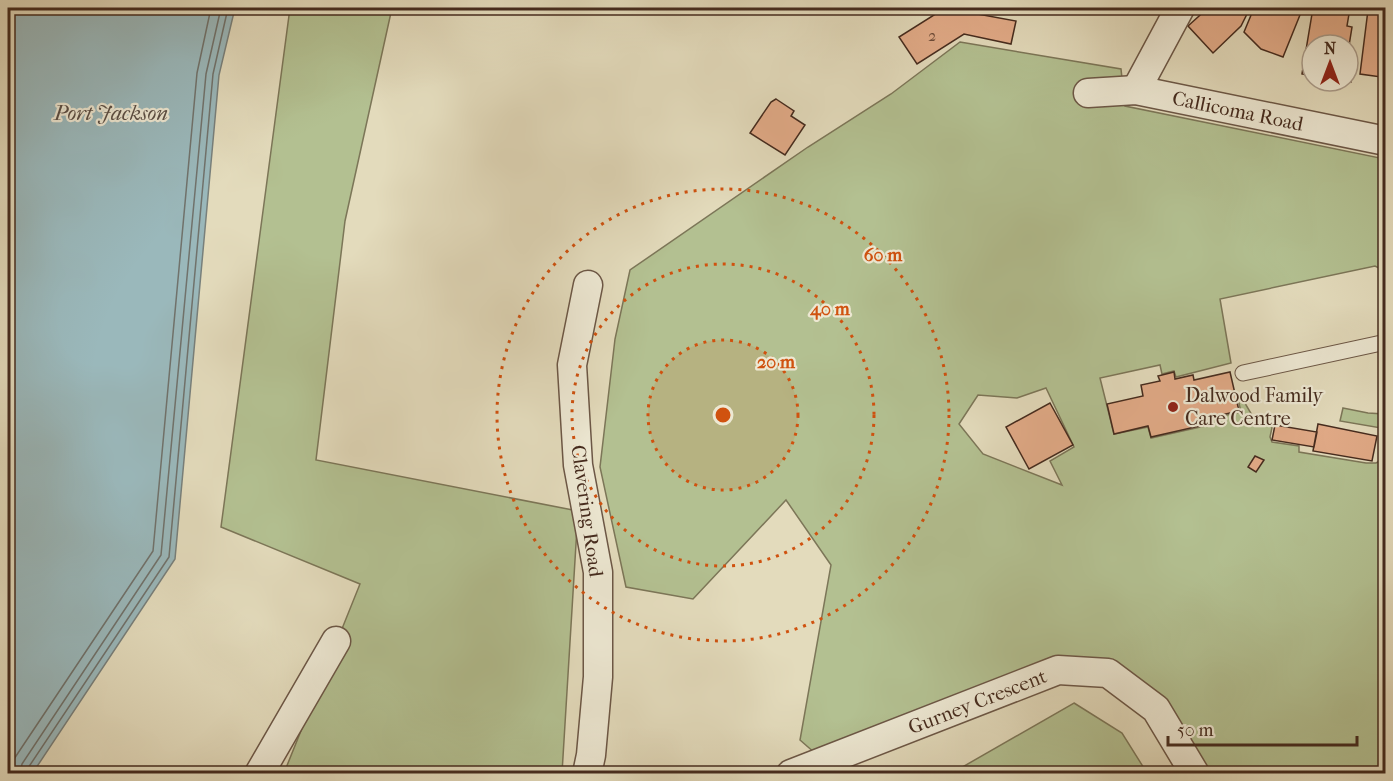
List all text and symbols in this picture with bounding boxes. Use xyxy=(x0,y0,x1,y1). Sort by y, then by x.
house number: 2 xyxy=(928,26,936,45)
north arrow xyxy=(1300,33,1360,93)
text: N xyxy=(1324,39,1337,58)
street label: Callicoma Road xyxy=(1170,86,1306,136)
water label: Port Jackson xyxy=(53,101,168,125)
text: 60 m xyxy=(864,245,903,266)
text: 40 m xyxy=(809,299,851,320)
text: 20 m xyxy=(757,352,796,373)
place label: Dalwood Family Care Centre xyxy=(1185,384,1324,430)
marker: Dalwood Family Care Centre xyxy=(1166,400,1180,414)
centre of rings xyxy=(713,405,733,425)
street label: Clavering Road xyxy=(566,444,608,580)
street label: Gurney Crescent xyxy=(905,664,1050,739)
scale bar xyxy=(1168,709,1357,747)
text: 50 m xyxy=(1177,720,1214,741)

